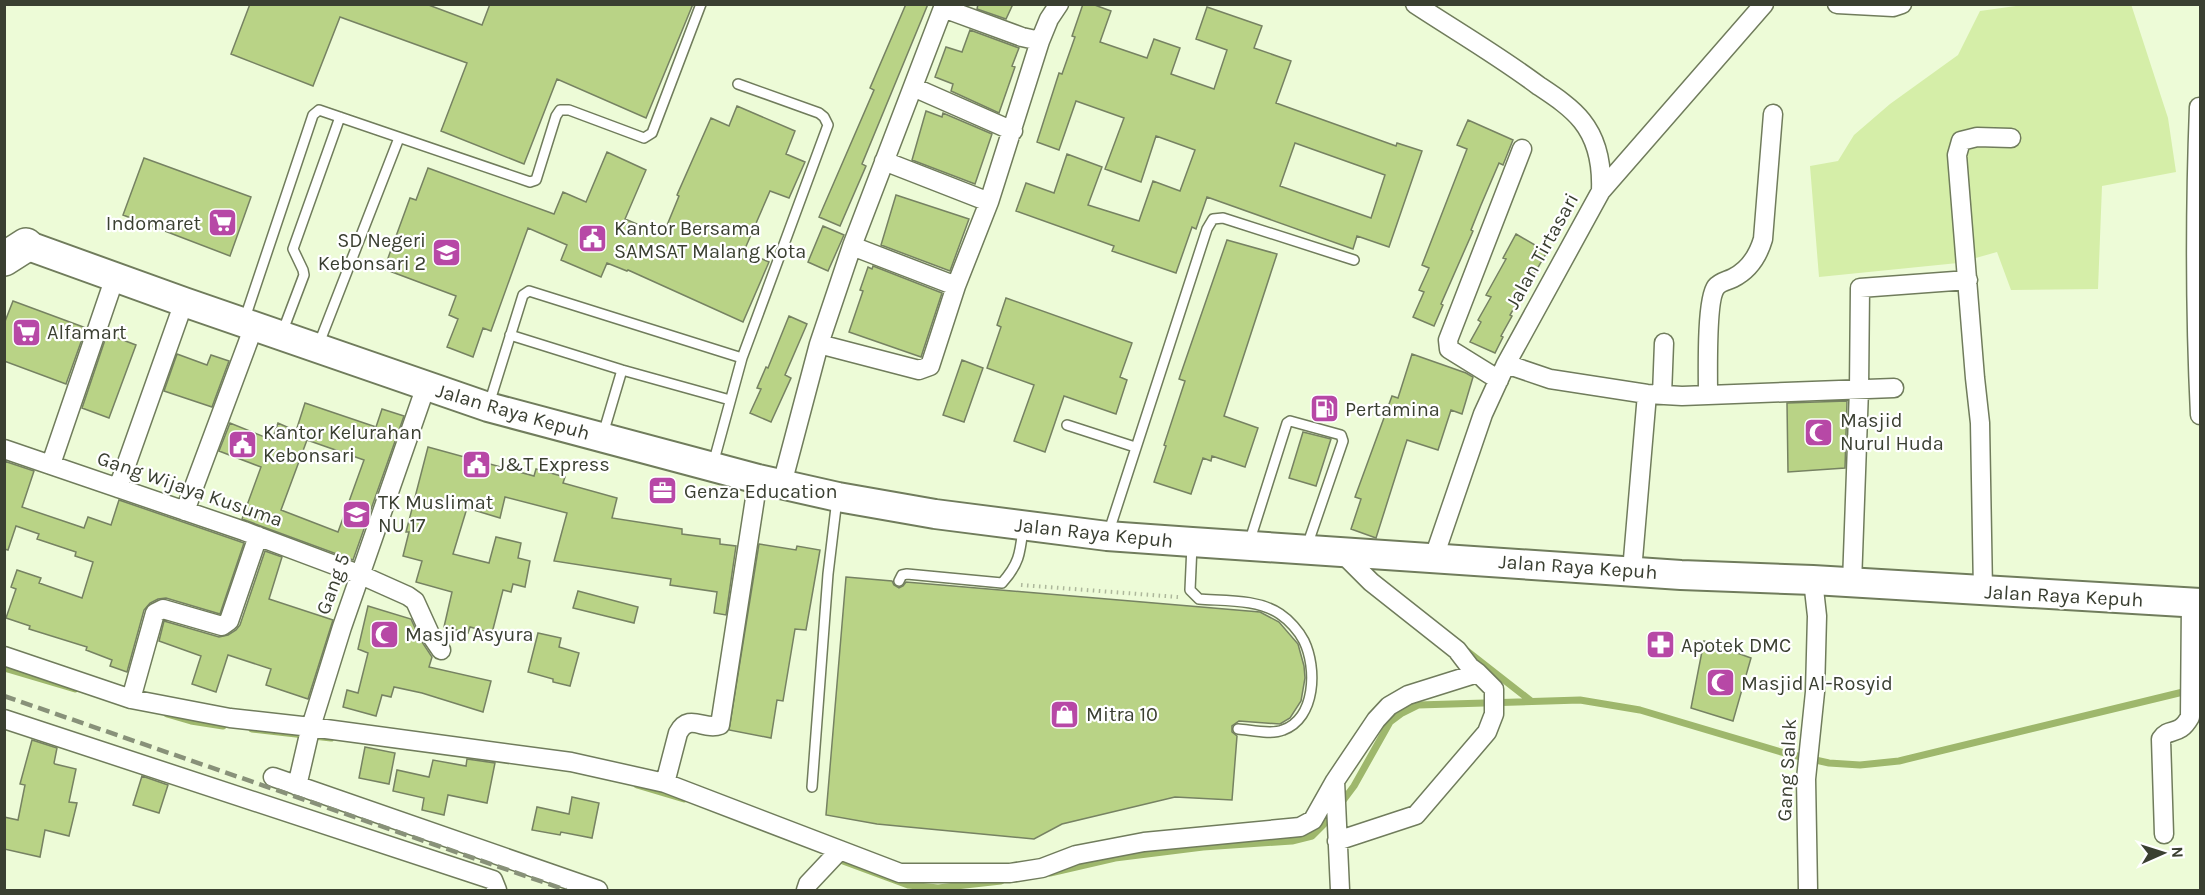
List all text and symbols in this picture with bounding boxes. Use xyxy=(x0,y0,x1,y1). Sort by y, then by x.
street label: Jalan Tirtasari xyxy=(1501,189,1583,313)
supermarket icon: Indomaret xyxy=(206,207,238,239)
place label: Indomaret xyxy=(106,212,201,235)
place label: Kantor Bersama SAMSAT Malang Kota xyxy=(614,217,806,263)
public building icon: Kantor Bersama SAMSAT Malang Kota xyxy=(577,223,609,255)
place label: SD Negeri Kebonsari 2 xyxy=(318,229,426,275)
school or university icon: SD Negeri Kebonsari 2 xyxy=(431,236,463,268)
supermarket icon: Alfamart xyxy=(10,316,42,348)
place label: Alfamart xyxy=(47,321,127,344)
street label: Jalan Raya Kepuh xyxy=(433,379,593,445)
fuel station icon: Pertamina xyxy=(1308,393,1340,425)
place label: Pertamina xyxy=(1345,398,1440,421)
place label: Masjid Nurul Huda xyxy=(1840,409,1944,455)
mosque icon: Masjid Nurul Huda xyxy=(1803,416,1835,448)
place label: Kantor Kelurahan Kebonsari xyxy=(263,421,422,467)
public building icon: Kantor Kelurahan Kebonsari xyxy=(226,428,258,460)
street label: Gang Wijaya Kusuma xyxy=(94,446,286,532)
public building icon: J&T Express xyxy=(460,448,492,480)
place label: J&T Express xyxy=(497,453,610,476)
office icon: Genza Education xyxy=(647,475,679,507)
place label: Genza Education xyxy=(684,480,837,503)
place label: TK Muslimat NU 17 xyxy=(378,491,494,537)
school or university icon: TK Muslimat NU 17 xyxy=(341,498,373,530)
street label: Jalan Raya Kepuh xyxy=(1014,513,1174,553)
street label: Gang 5 xyxy=(311,550,355,618)
street label: Jalan Raya Kepuh xyxy=(1498,550,1658,584)
street label: Jalan Raya Kepuh xyxy=(1984,580,2144,612)
mosque icon: Masjid Asyura xyxy=(368,618,400,650)
place label: Masjid Asyura xyxy=(405,623,534,646)
pharmacy icon: Apotek DMC xyxy=(1644,629,1676,661)
place label: Apotek DMC xyxy=(1681,634,1791,657)
mosque icon: Masjid Al-Rosyid xyxy=(1704,667,1736,699)
place label: Masjid Al-Rosyid xyxy=(1741,672,1893,695)
shop icon: Mitra 10 xyxy=(1049,698,1081,730)
place label: Mitra 10 xyxy=(1086,703,1158,726)
street label: Gang Salak xyxy=(1773,718,1801,822)
north arrow xyxy=(2133,823,2193,883)
text: N xyxy=(2168,846,2187,858)

